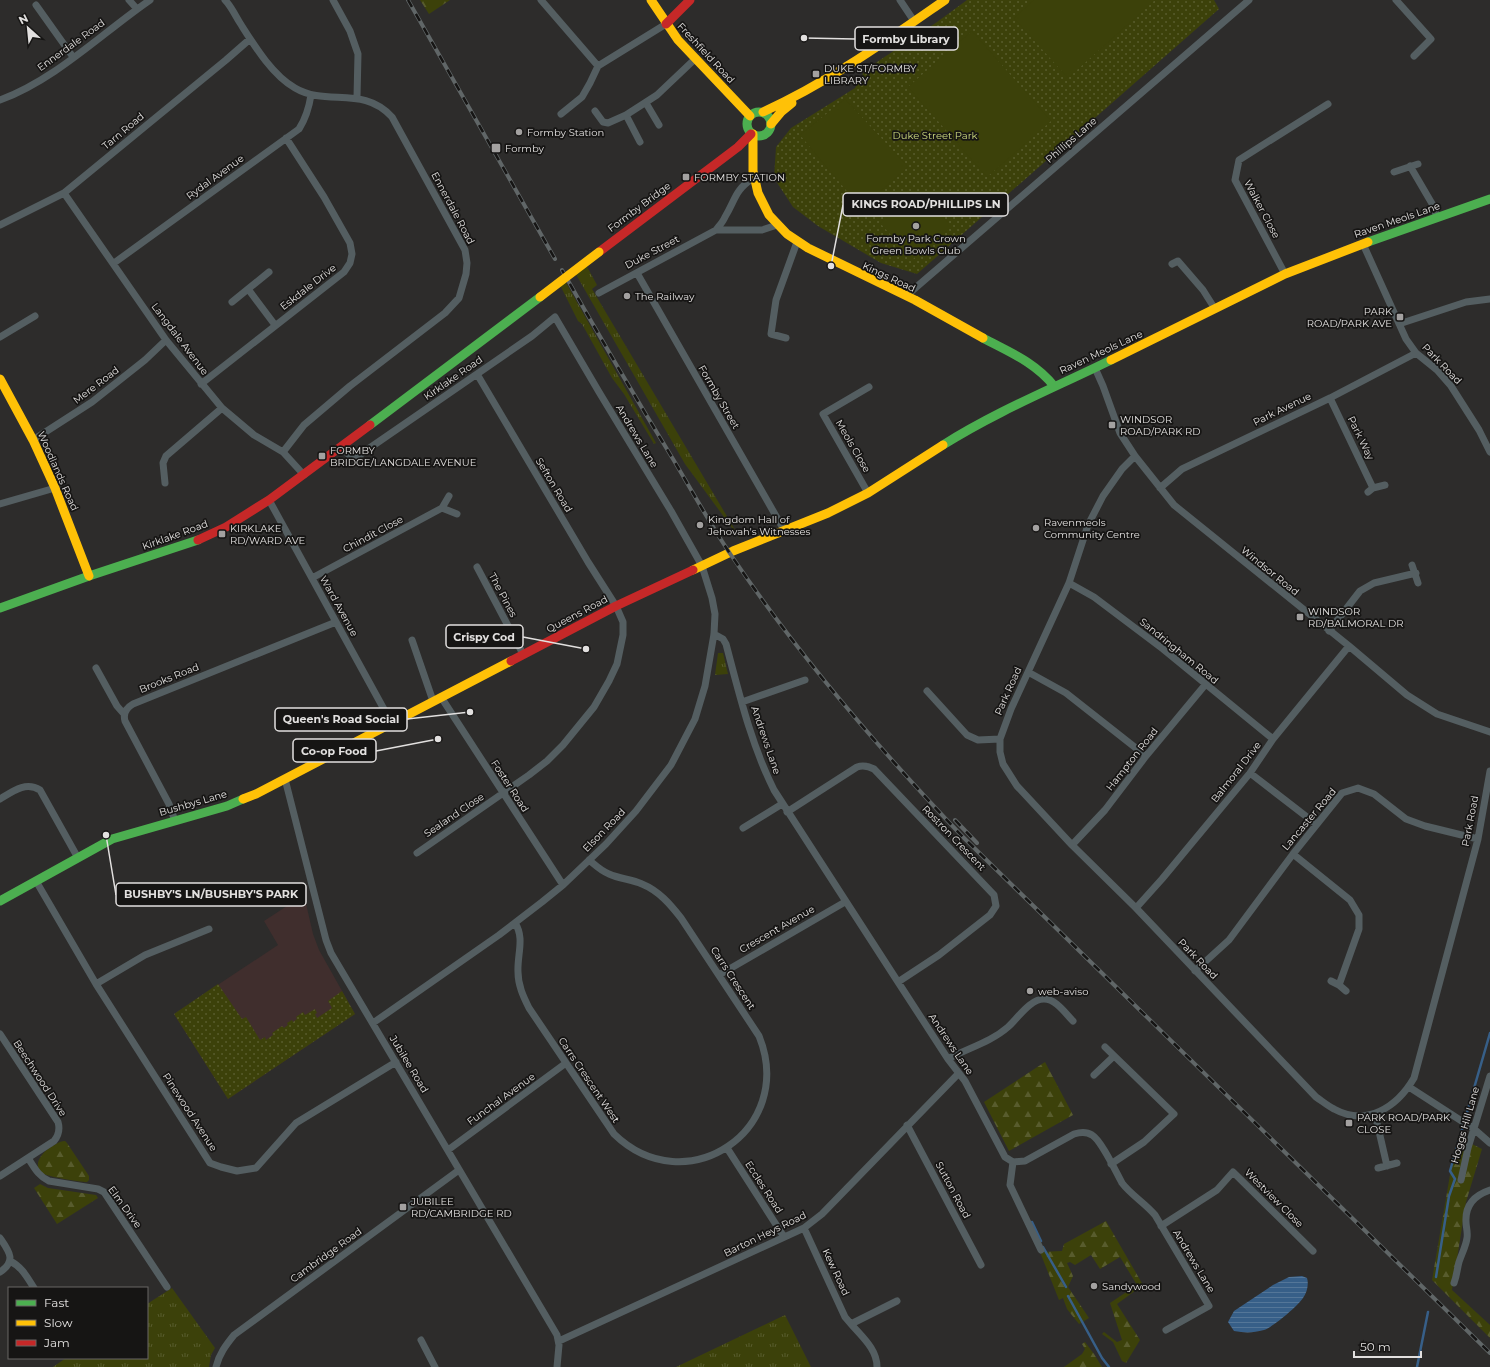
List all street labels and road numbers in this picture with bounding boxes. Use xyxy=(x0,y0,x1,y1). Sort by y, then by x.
street label: Ennerdale Road xyxy=(35,16,107,74)
street label: Freshfield Road xyxy=(675,20,737,86)
street label: Tarn Road xyxy=(99,110,147,152)
street label: Phillips Lane xyxy=(1043,114,1099,166)
street label: Rydal Avenue xyxy=(184,152,246,202)
street label: Ennerdale Road xyxy=(428,169,478,247)
street label: Walker Close xyxy=(1241,177,1283,241)
street label: Formby Bridge xyxy=(605,179,673,235)
street label: Raven Meols Lane xyxy=(1352,199,1442,241)
street label: Duke Street xyxy=(623,232,681,272)
street label: Kings Road xyxy=(860,259,918,295)
street label: Eskdale Drive xyxy=(277,261,339,313)
street label: Langdale Avenue xyxy=(149,300,211,378)
street label: Raven Meols Lane xyxy=(1057,327,1145,377)
street label: Park Road xyxy=(1419,341,1465,387)
street label: Kirklake Road xyxy=(421,353,485,403)
street label: Mere Road xyxy=(70,363,122,407)
street label: Formby Street xyxy=(695,363,743,431)
street label: Park Avenue xyxy=(1251,389,1313,429)
street label: Andrews Lane xyxy=(613,402,661,470)
street label: Park Way xyxy=(1345,414,1377,463)
street label: Meols Close xyxy=(833,417,873,475)
street label: Woodlands Road xyxy=(35,429,81,513)
street label: Sefton Road xyxy=(533,455,575,515)
street label: Chindit Close xyxy=(341,513,405,555)
street label: Kirklake Road xyxy=(140,517,210,553)
street label: Windsor Road xyxy=(1238,544,1302,598)
street label: The Pines xyxy=(486,570,520,620)
street label: Ward Avenue xyxy=(317,573,361,639)
street label: Queens Road xyxy=(544,592,610,636)
street label: Sandringham Road xyxy=(1137,615,1221,687)
street label: Brooks Road xyxy=(137,660,201,696)
street label: Park Road xyxy=(992,665,1024,717)
street label: Andrews Lane xyxy=(748,704,784,776)
street label: Hampton Road xyxy=(1103,725,1161,793)
street label: Balmoral Drive xyxy=(1208,739,1264,805)
street label: Foster Road xyxy=(488,757,532,815)
street label: Lancaster Road xyxy=(1279,785,1339,853)
street label: Bushbys Lane xyxy=(158,787,228,819)
street label: Sealand Close xyxy=(421,790,487,840)
street label: Park Road xyxy=(1459,794,1481,848)
street label: Rostron Crescent xyxy=(919,802,989,874)
street label: Elson Road xyxy=(580,805,628,855)
street label: Crescent Avenue xyxy=(737,902,817,956)
street label: Park Road xyxy=(1175,936,1221,982)
street label: Carrs Crescent xyxy=(708,944,758,1012)
street label: Andrews Lane xyxy=(926,1011,976,1077)
street label: Jubilee Road xyxy=(386,1032,431,1095)
street label: Carrs Crescent West xyxy=(555,1035,623,1125)
street label: Beechwood Drive xyxy=(10,1037,70,1119)
street label: Pinewood Avenue xyxy=(160,1070,220,1154)
street label: Funchal Avenue xyxy=(464,1070,538,1128)
street label: Hoggs Hill Lane xyxy=(1448,1085,1482,1165)
street label: Eccles Road xyxy=(742,1158,786,1216)
street label: Sutton Road xyxy=(933,1159,973,1221)
street label: Westview Close xyxy=(1242,1166,1306,1230)
street label: Elm Drive xyxy=(105,1183,145,1231)
street label: Barton Heys Road xyxy=(722,1208,808,1260)
street label: Cambridge Road xyxy=(288,1225,364,1285)
street label: Andrews Lane xyxy=(1170,1227,1218,1295)
street label: Kew Road xyxy=(819,1246,853,1298)

